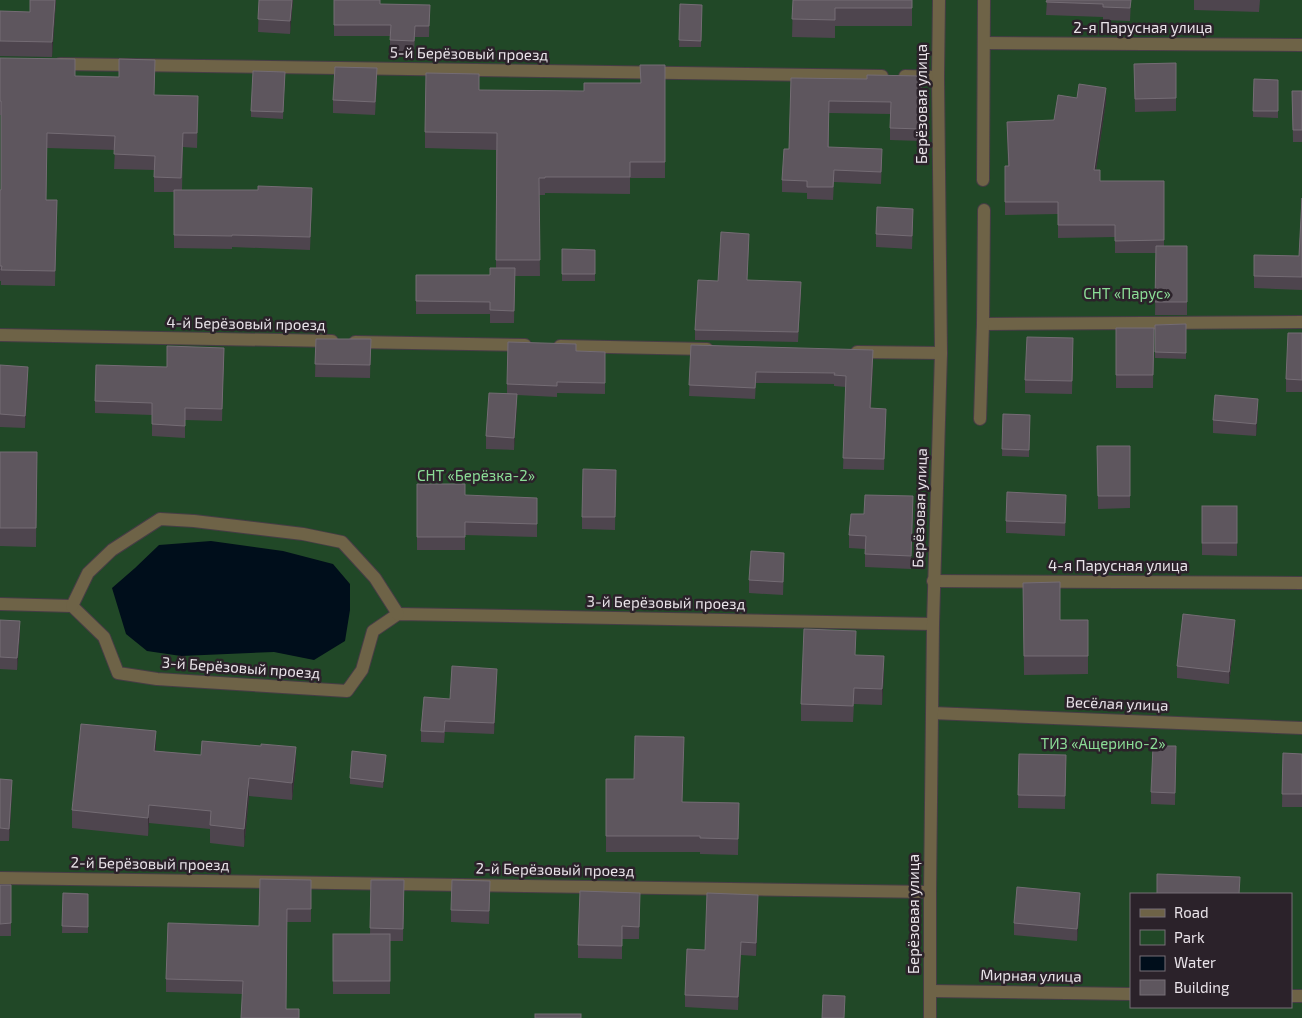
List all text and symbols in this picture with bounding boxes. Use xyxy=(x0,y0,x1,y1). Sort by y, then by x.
street label: 2-я Парусная улица xyxy=(1073,18,1213,37)
street label: 5-й Берёзовый проезд xyxy=(390,43,549,63)
street label: Берёзовая улица xyxy=(912,44,931,164)
park label: СНТ «Парус» xyxy=(1083,284,1171,303)
street label: 4-й Берёзовый проезд xyxy=(166,313,326,333)
street label: Берёзовая улица xyxy=(908,448,931,568)
park label: СНТ «Берёзка-2» xyxy=(417,466,535,484)
street label: 4-я Парусная улица xyxy=(1048,556,1188,575)
street label: 3-й Берёзовый проезд xyxy=(587,592,746,612)
street label: 3-й Берёзовый проезд xyxy=(161,652,321,682)
street label: Весёлая улица xyxy=(1065,692,1169,715)
park label: ТИЗ «Ащерино-2» xyxy=(1040,734,1166,752)
street label: 2-й Берёзовый проезд xyxy=(71,853,230,873)
street label: Берёзовая улица xyxy=(904,854,923,974)
street label: 2-й Берёзовый проезд xyxy=(476,859,635,879)
legend xyxy=(1130,893,1292,1008)
text: Road xyxy=(1174,903,1209,921)
text: Park xyxy=(1174,928,1205,946)
text: Water xyxy=(1174,953,1216,971)
street label: Мирная улица xyxy=(980,965,1082,986)
text: Building xyxy=(1174,978,1230,996)

